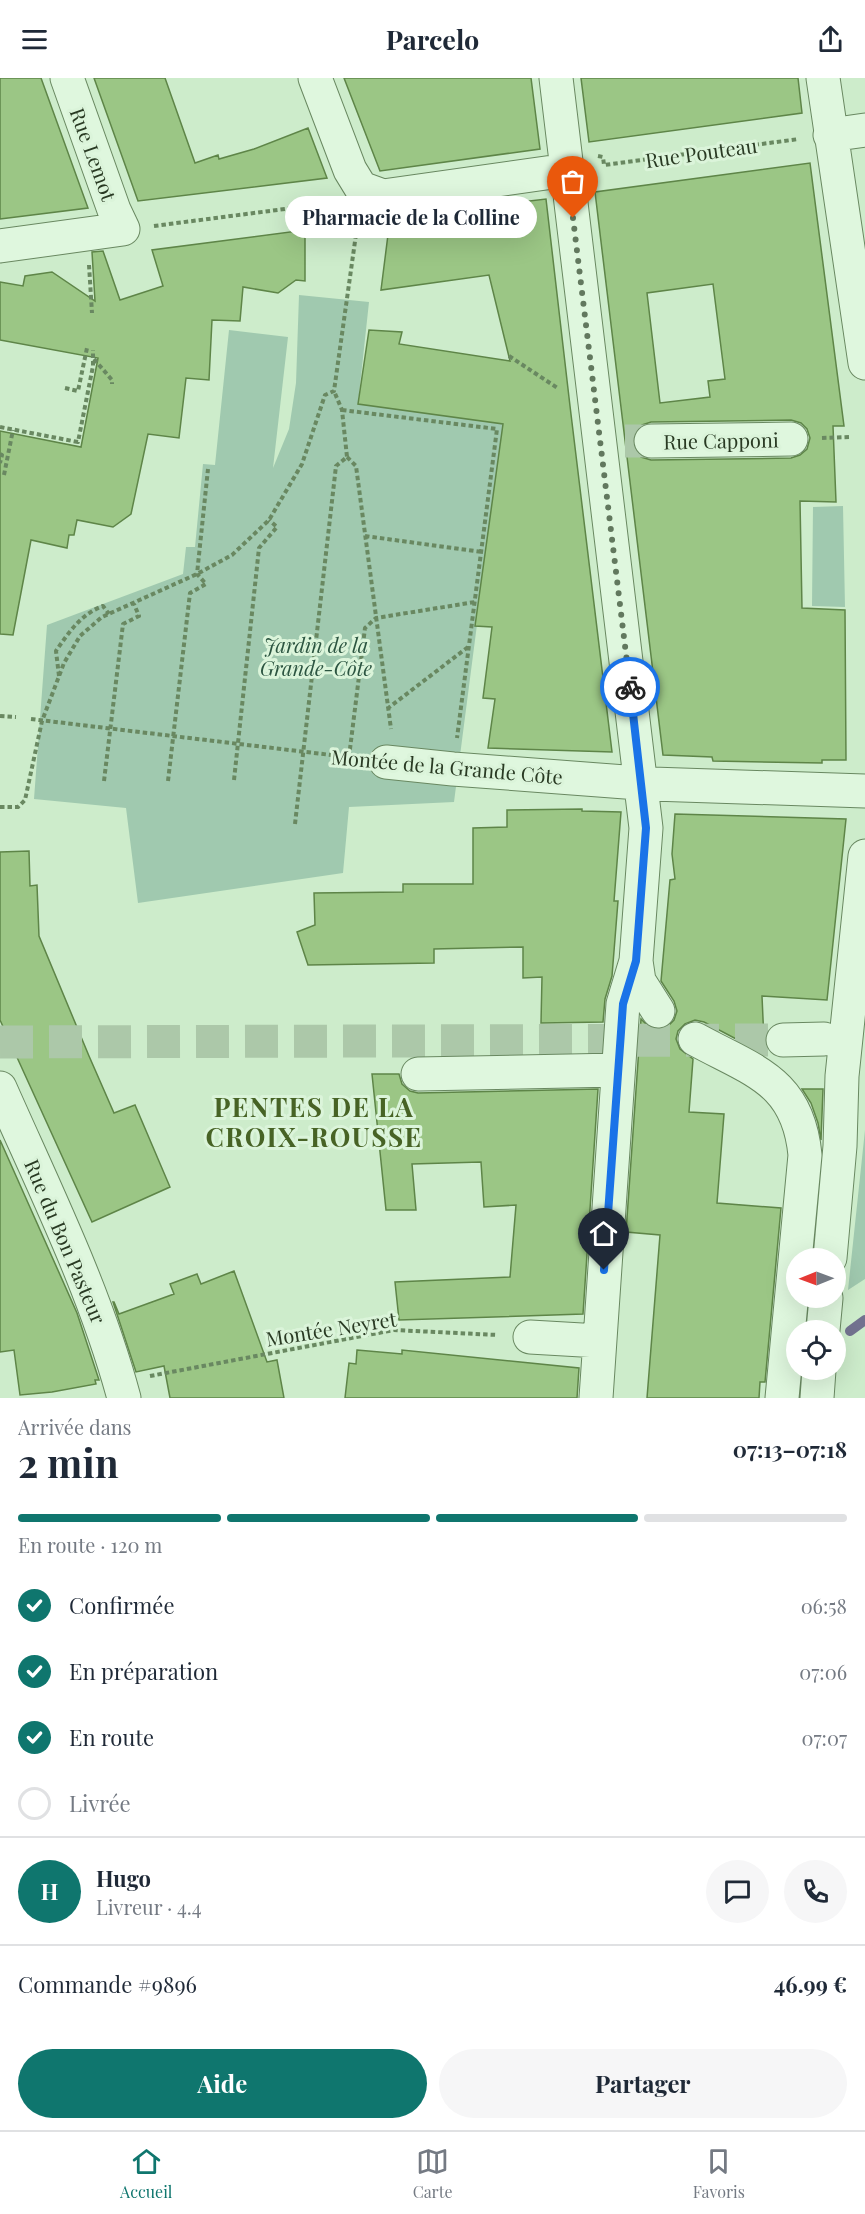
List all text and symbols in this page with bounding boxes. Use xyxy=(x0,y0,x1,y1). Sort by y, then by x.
text: Parcelo xyxy=(386,21,479,57)
icon: menu xyxy=(18,23,51,56)
icon: share xyxy=(814,23,847,56)
street label: Rue Lemot xyxy=(65,104,124,205)
street label: Rue Pouteau xyxy=(643,131,759,173)
pin xyxy=(547,156,598,218)
icon: bag xyxy=(556,165,589,198)
callout: Pharmacie de la Colline xyxy=(285,197,537,239)
text: Pharmacie de la Colline xyxy=(302,203,520,230)
street label: Rue Capponi xyxy=(663,425,779,455)
park label: Jardin de la Grande-Côte xyxy=(260,631,373,681)
courier xyxy=(600,657,660,717)
icon: bike xyxy=(614,671,647,704)
street label: Montée de la Grande Côte xyxy=(330,742,564,790)
district label: PENTES DE LA CROIX-ROUSSE xyxy=(205,1089,423,1154)
street label: Rue du Bon Pasteur xyxy=(19,1155,113,1328)
pin xyxy=(578,1208,629,1270)
icon: home xyxy=(587,1217,620,1250)
north arrow xyxy=(786,1248,846,1308)
map controls xyxy=(786,1248,846,1380)
street label: Montée Neyret xyxy=(264,1304,399,1352)
button: locate xyxy=(786,1320,846,1380)
text: Arrivée dans xyxy=(18,1413,132,1440)
text: 07:13–07:18 xyxy=(733,1434,847,1464)
text: 2 min xyxy=(18,1436,119,1488)
text: En route · 120 m xyxy=(18,1531,162,1558)
icon: check xyxy=(18,1589,51,1622)
text: Confirmée xyxy=(69,1590,175,1620)
text: 06:58 xyxy=(801,1592,847,1619)
icon: check xyxy=(18,1655,51,1688)
text: En préparation xyxy=(69,1656,218,1686)
text: 07:06 xyxy=(799,1658,847,1685)
icon: check xyxy=(18,1721,51,1754)
text: En route xyxy=(69,1722,154,1752)
text: 07:07 xyxy=(801,1724,847,1751)
text: Livrée xyxy=(69,1788,131,1818)
button: chat xyxy=(706,1860,769,1923)
button: phone xyxy=(784,1860,847,1923)
text: Hugo xyxy=(96,1863,151,1893)
text: H xyxy=(41,1876,58,1906)
text: Livreur · 4.4 xyxy=(96,1893,202,1920)
text: Commande #9896 xyxy=(18,1969,197,1999)
text: 46.99 € xyxy=(774,1969,847,1999)
button: Aide xyxy=(18,2049,427,2118)
button: Partager xyxy=(439,2049,847,2118)
tab: Accueil xyxy=(120,2145,172,2202)
tab: Carte xyxy=(413,2145,452,2202)
tab: Favoris xyxy=(693,2145,745,2202)

